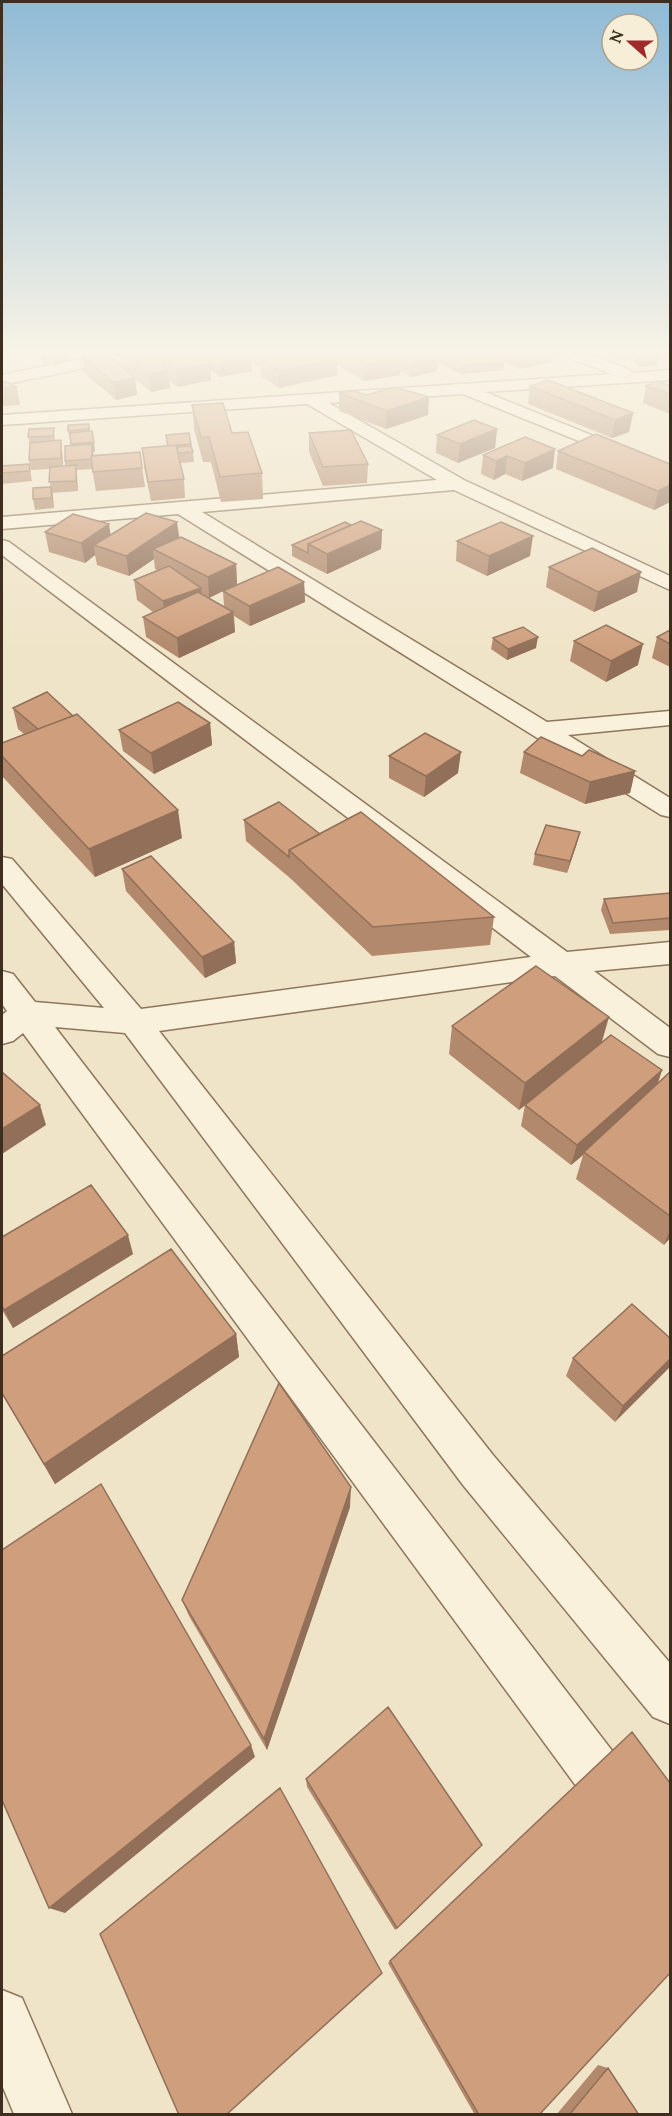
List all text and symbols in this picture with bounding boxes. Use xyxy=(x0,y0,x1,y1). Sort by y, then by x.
north arrow xyxy=(600,12,660,72)
text: N xyxy=(604,27,628,46)

